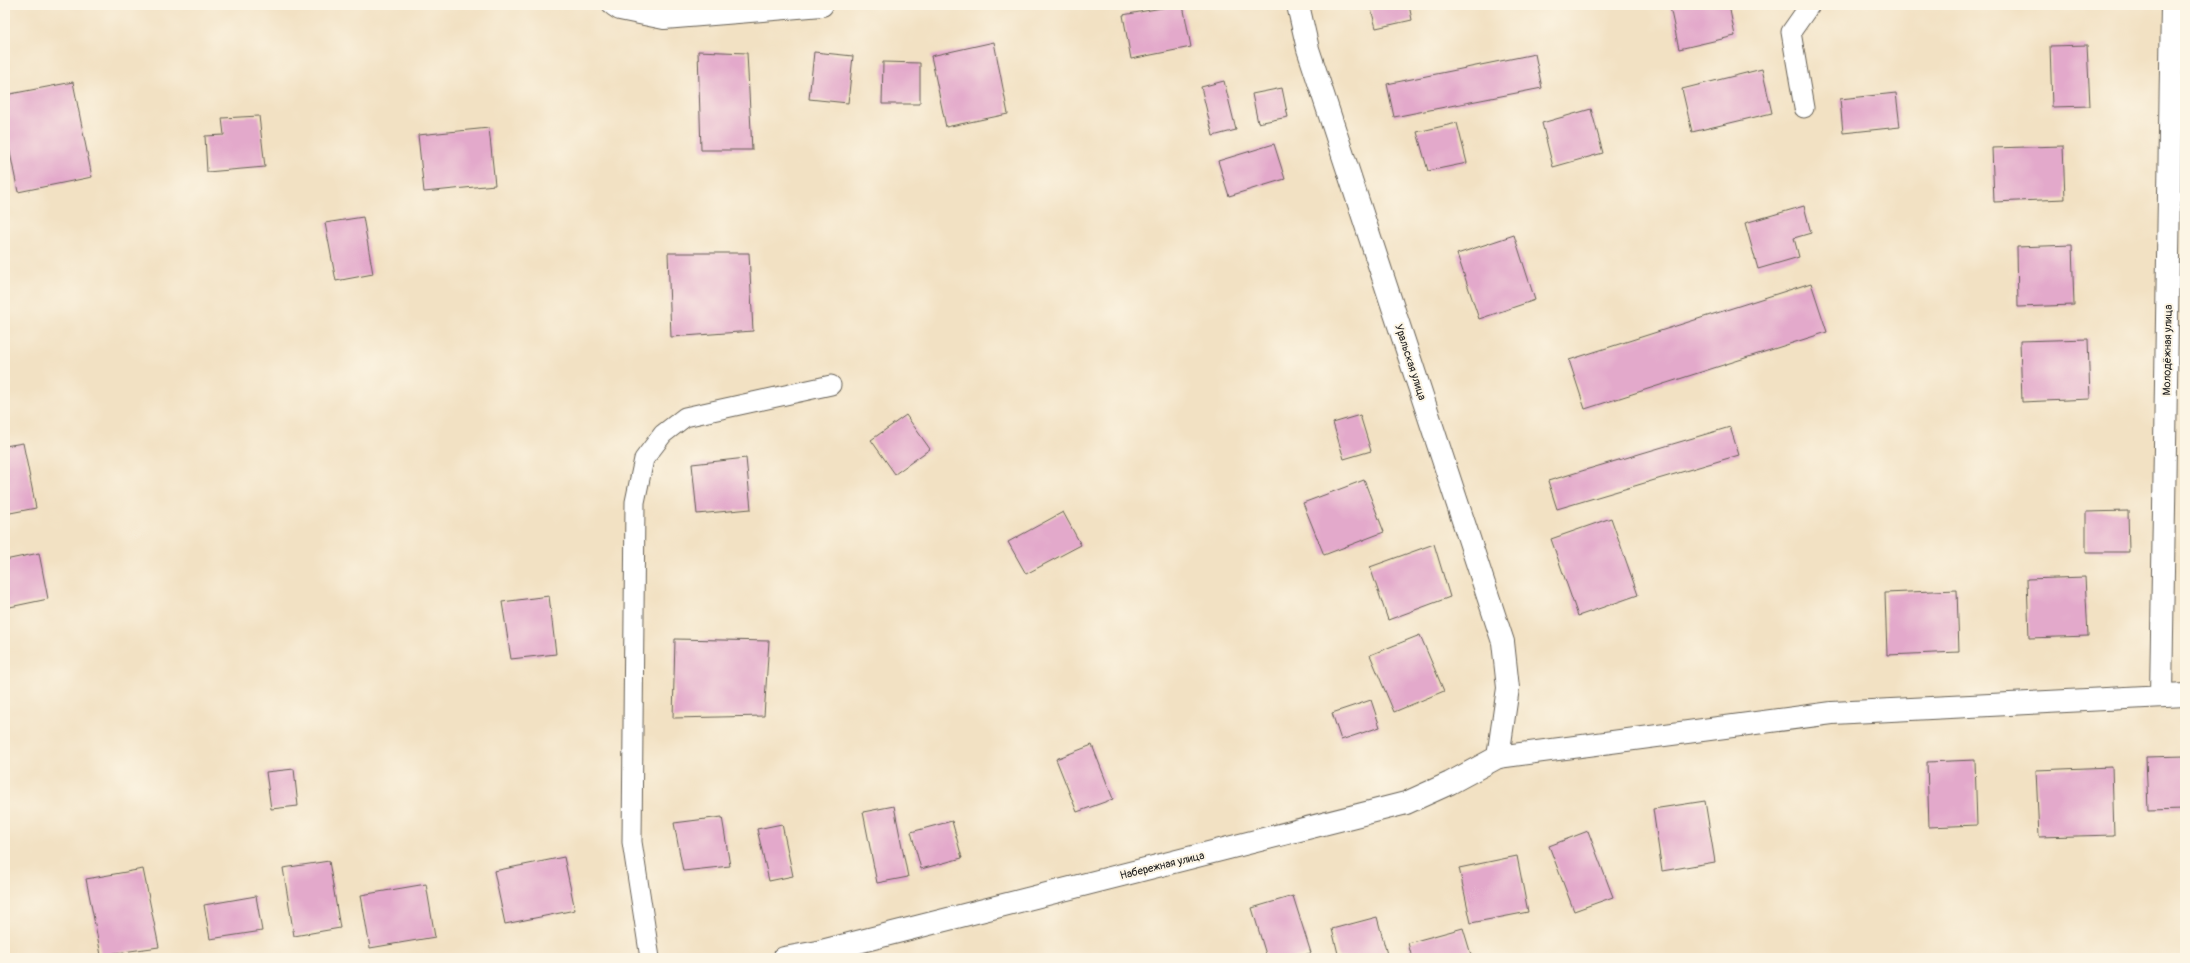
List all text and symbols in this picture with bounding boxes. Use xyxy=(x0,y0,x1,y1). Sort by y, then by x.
street label: Молодёжная улица xyxy=(2160,305,2175,395)
street label: Уральская улица xyxy=(1392,323,1429,402)
street label: Набережная улица xyxy=(1118,849,1206,882)

